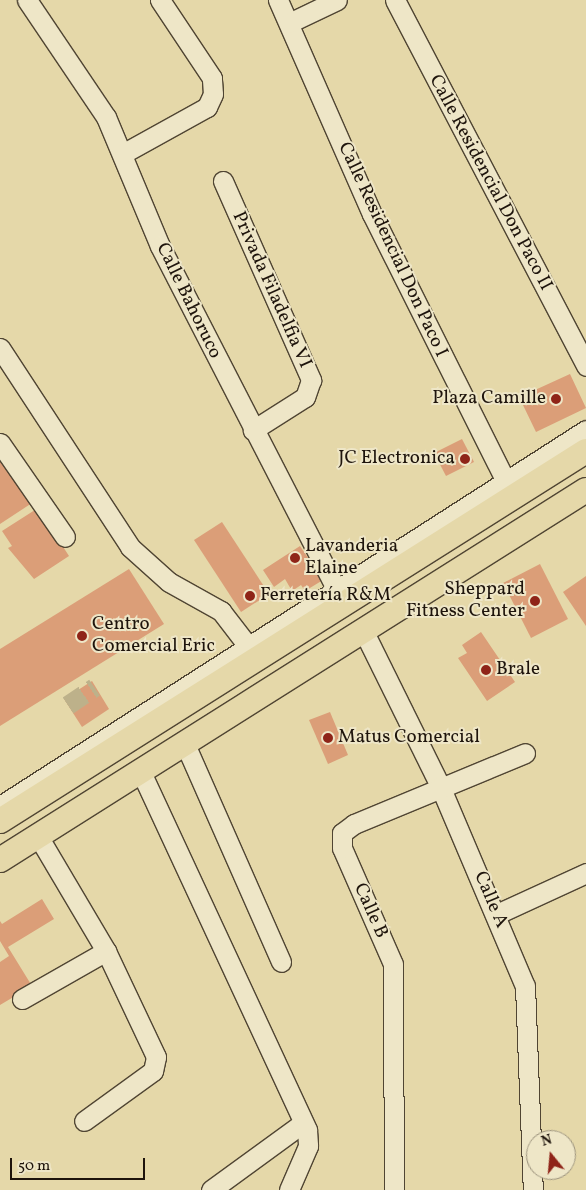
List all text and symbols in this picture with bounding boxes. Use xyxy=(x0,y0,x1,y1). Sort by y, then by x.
street label: Calle Residencial Don Paco II xyxy=(423,71,557,295)
street label: Calle Residencial Don Paco I xyxy=(332,139,452,361)
street label: Privada Filadelfia VI xyxy=(226,208,316,372)
street label: Calle Bahoruco xyxy=(150,239,226,363)
place label: Plaza Camille xyxy=(432,388,546,410)
marker: Plaza Camille xyxy=(550,393,562,405)
place label: JC Electronica xyxy=(338,448,455,470)
marker: JC Electronica xyxy=(459,453,471,465)
place label: Lavanderia Elaine xyxy=(305,536,398,580)
marker: Lavanderia Elaine xyxy=(289,552,301,564)
place label: Sheppard Fitness Center xyxy=(406,579,525,623)
place label: Ferretería R&M xyxy=(260,585,391,607)
marker: Ferretería R&M xyxy=(244,590,256,602)
marker: Sheppard Fitness Center xyxy=(529,595,541,607)
place label: Centro Comercial Eric xyxy=(92,614,215,658)
marker: Centro Comercial Eric xyxy=(76,630,88,642)
place label: Brale xyxy=(496,659,540,681)
marker: Brale xyxy=(480,664,492,676)
place label: Matus Comercial xyxy=(338,727,480,749)
marker: Matus Comercial xyxy=(322,732,334,744)
street label: Calle A xyxy=(468,868,512,932)
street label: Calle B xyxy=(348,880,392,942)
north arrow xyxy=(526,1130,576,1180)
text: N xyxy=(539,1131,554,1152)
scale bar xyxy=(12,1148,148,1180)
text: 50 m xyxy=(18,1156,50,1177)

